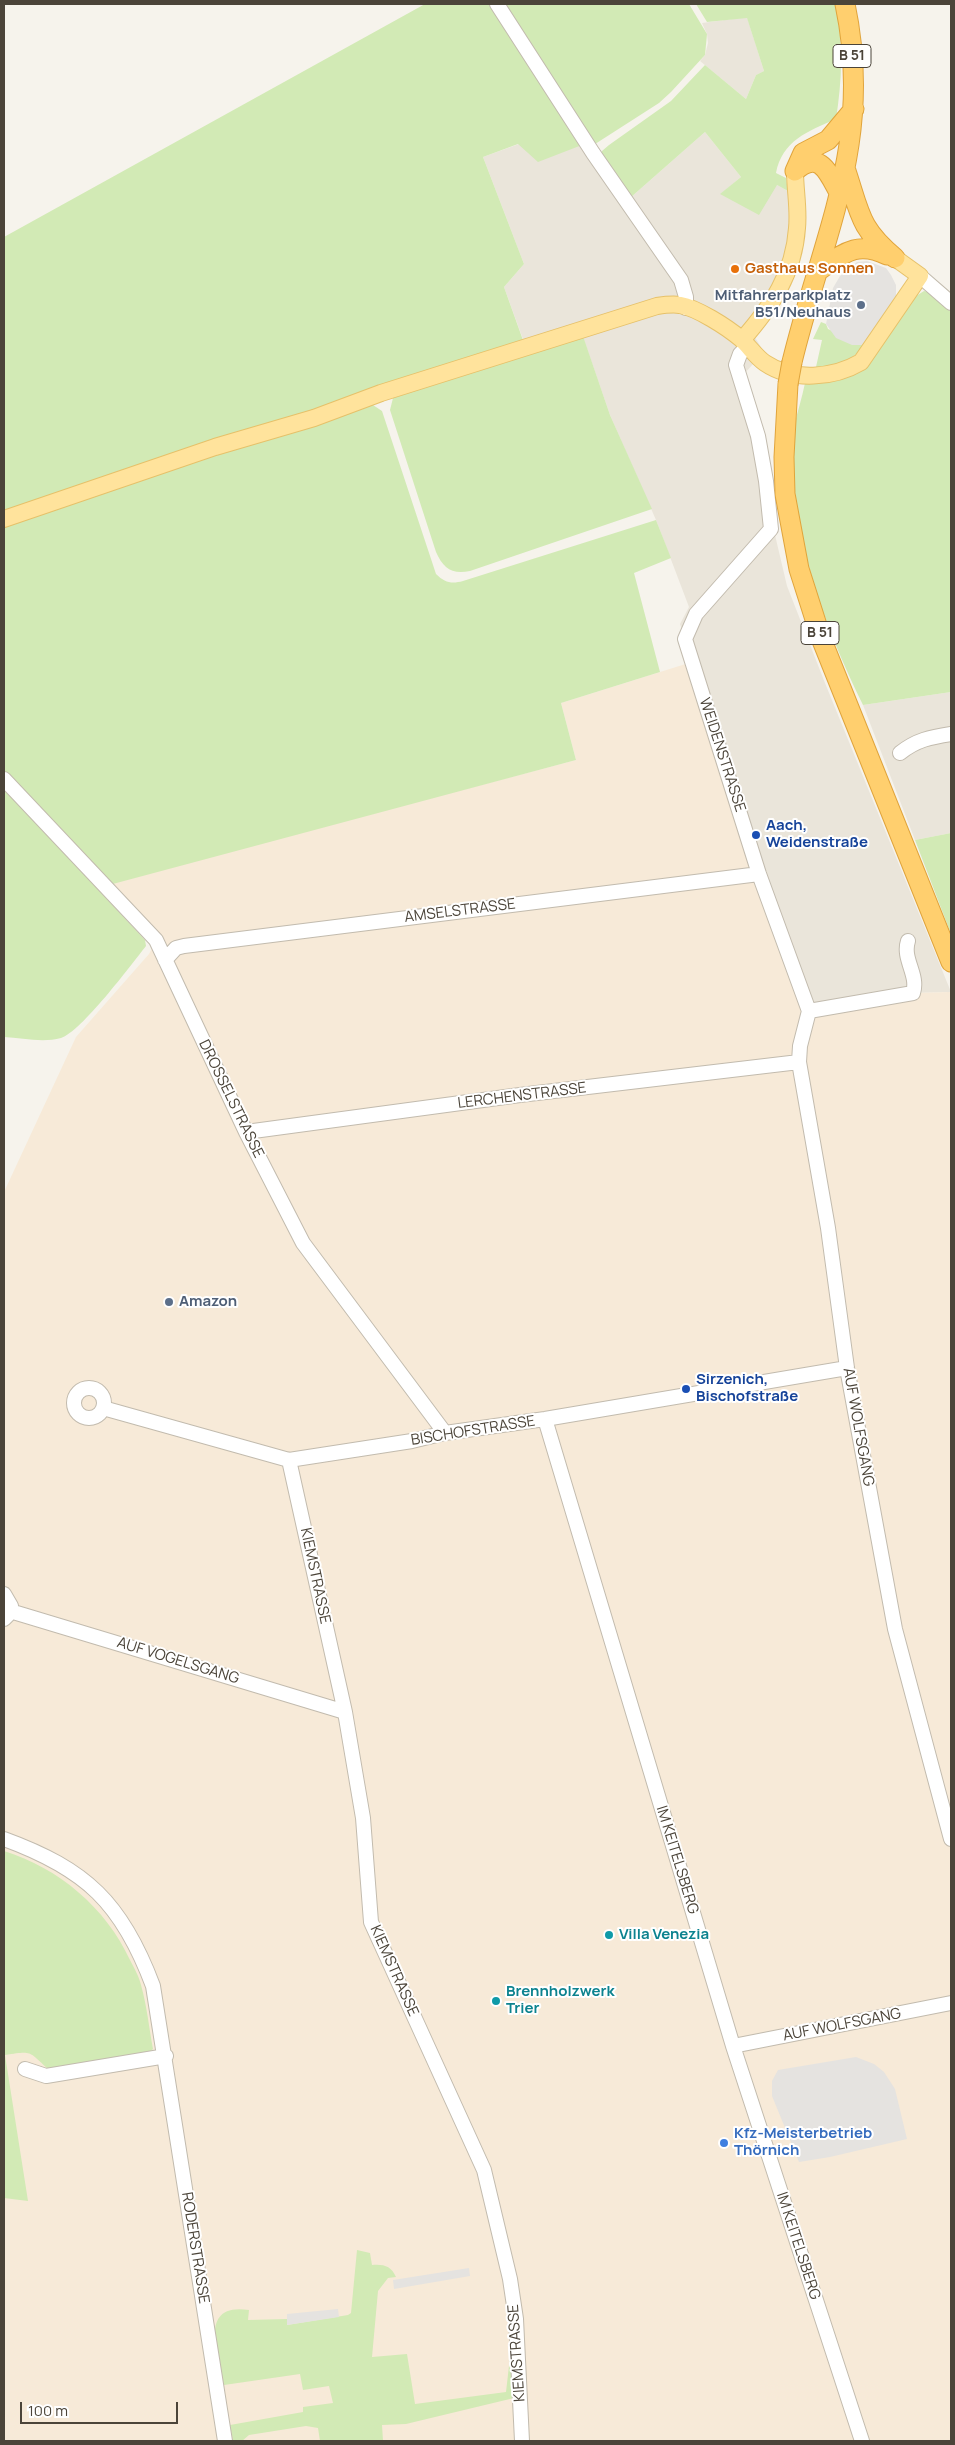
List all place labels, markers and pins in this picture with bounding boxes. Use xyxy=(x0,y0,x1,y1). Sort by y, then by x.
place label: Gasthaus Sonnen xyxy=(745,260,874,278)
marker: Gasthaus Sonnen xyxy=(729,263,741,275)
place label: Mitfahrerparkplatz B51/Neuhaus xyxy=(715,287,851,322)
marker: Mitfahrerparkplatz B51/Neuhaus xyxy=(855,299,867,311)
place label: Aach, Weidenstraße xyxy=(766,817,868,852)
marker: Aach, Weidenstraße xyxy=(750,829,762,841)
place label: Amazon xyxy=(179,1293,237,1311)
marker: Amazon xyxy=(163,1296,175,1308)
place label: Sirzenich, Bischofstraße xyxy=(696,1371,798,1406)
marker: Sirzenich, Bischofstraße xyxy=(680,1383,692,1395)
place label: Villa Venezia xyxy=(619,1926,709,1944)
marker: Villa Venezia xyxy=(603,1929,615,1941)
place label: Brennholzwerk Trier xyxy=(506,1983,615,2018)
marker: Brennholzwerk Trier xyxy=(490,1995,502,2007)
place label: Kfz-Meisterbetrieb Thörnich xyxy=(734,2125,872,2160)
marker: Kfz-Meisterbetrieb Thörnich xyxy=(718,2137,730,2149)

